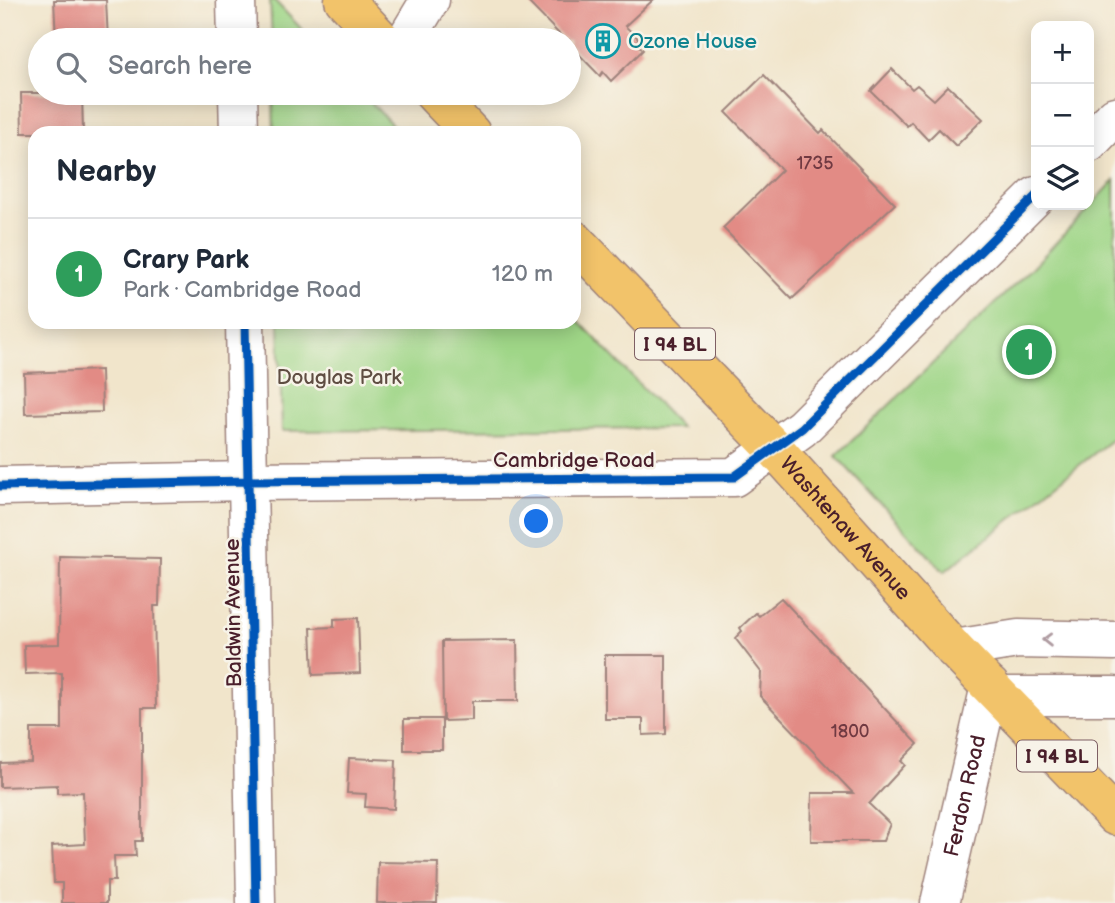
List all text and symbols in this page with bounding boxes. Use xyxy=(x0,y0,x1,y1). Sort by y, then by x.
map controls xyxy=(1031,21,1094,210)
button: + xyxy=(1031,21,1094,84)
building icon: Ozone House xyxy=(584,22,622,60)
search box xyxy=(28,28,581,105)
place label: Ozone House xyxy=(628,29,757,54)
icon: search xyxy=(52,48,90,86)
text: Search here xyxy=(108,51,252,82)
button: − xyxy=(1031,84,1094,147)
button: layers xyxy=(1031,147,1094,210)
house number: 1735 xyxy=(796,153,834,174)
text: Nearby xyxy=(56,154,156,190)
text: Crary Park xyxy=(123,245,249,276)
text: 1 xyxy=(74,260,84,288)
text: 120 m xyxy=(492,260,553,288)
text: Park · Cambridge Road xyxy=(123,276,361,304)
pin: 1 xyxy=(1006,326,1052,378)
road number: I 94 BL xyxy=(635,328,715,360)
park label: Douglas Park xyxy=(276,365,402,390)
street label: Cambridge Road xyxy=(493,448,655,473)
street label: Washtenaw Avenue xyxy=(775,451,916,605)
your location xyxy=(519,504,553,538)
street label: Baldwin Avenue xyxy=(220,538,247,688)
one-way arrow xyxy=(1041,632,1052,648)
house number: 1800 xyxy=(831,721,869,742)
street label: Ferdon Road xyxy=(939,733,991,859)
road number: I 94 BL xyxy=(1017,740,1097,772)

